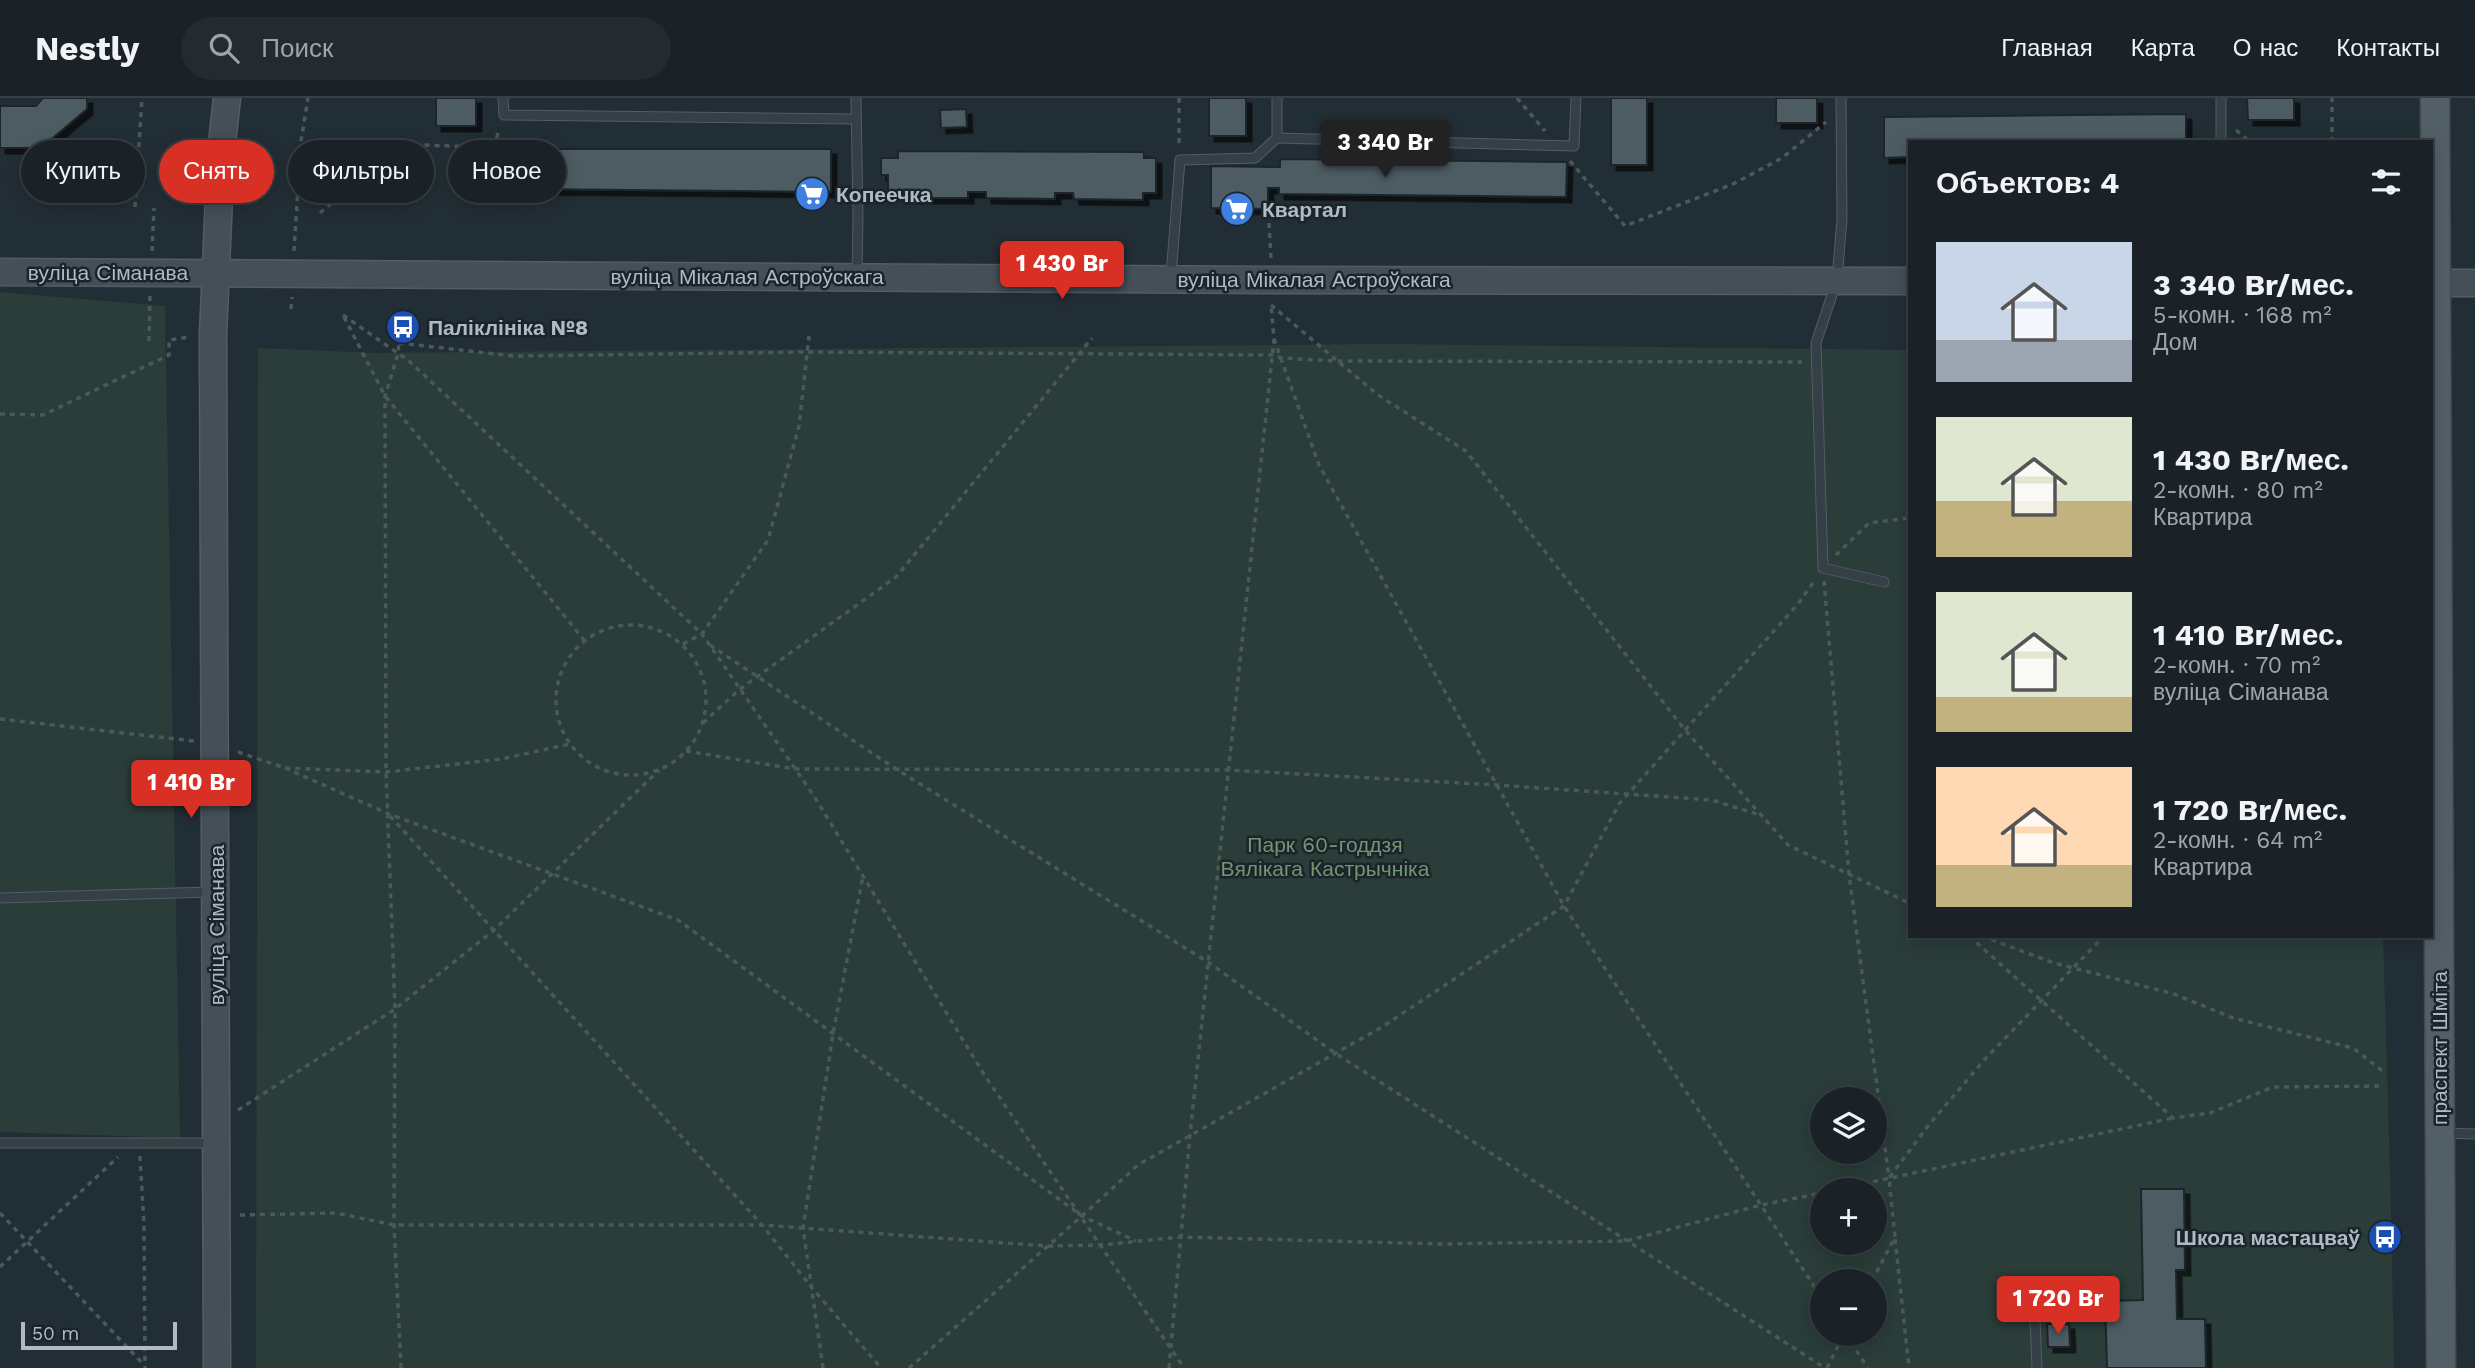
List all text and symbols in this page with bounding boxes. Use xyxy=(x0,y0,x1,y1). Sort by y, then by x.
search box xyxy=(181,17,671,80)
text: Nestly xyxy=(35,29,139,68)
icon: search xyxy=(205,29,243,67)
text: Поиск xyxy=(261,33,333,63)
text: Главная xyxy=(2001,34,2093,62)
text: Карта xyxy=(2131,34,2195,62)
text: О нас xyxy=(2233,34,2298,62)
text: Контакты xyxy=(2336,34,2440,62)
pin: 3 340 Br xyxy=(1313,120,1457,180)
text: 3 340 Br xyxy=(1337,129,1433,156)
chip: Купить xyxy=(21,140,145,203)
chip: Снять xyxy=(159,140,274,203)
chip: Фильтры xyxy=(288,140,434,203)
chip: Новое xyxy=(448,140,566,203)
icon: filters xyxy=(2367,163,2405,201)
text: Объектов: 4 xyxy=(1936,165,2119,200)
supermarket icon: Копеечка xyxy=(793,175,831,213)
place label: Копеечка xyxy=(836,182,932,207)
supermarket icon: Квартал xyxy=(1218,190,1256,228)
place label: Квартал xyxy=(1262,197,1347,222)
pin: 1 430 Br xyxy=(990,242,1134,301)
text: 1 430 Br xyxy=(1016,250,1108,277)
street label: вуліца Сіманава xyxy=(28,260,188,285)
street label: вуліца Мікалая Астроўскага xyxy=(610,264,884,289)
street label: вуліца Мікалая Астроўскага xyxy=(1177,267,1451,292)
text: 3 340 Br/мес. xyxy=(2153,267,2354,302)
icon: home xyxy=(1992,270,2076,354)
text: 5-комн. · 168 m² xyxy=(2153,302,2332,329)
bus stop icon: Паліклініка №8 xyxy=(384,308,422,346)
place label: Паліклініка №8 xyxy=(428,315,588,340)
text: Дом xyxy=(2153,329,2197,356)
text: 1 430 Br/мес. xyxy=(2153,442,2349,477)
icon: home xyxy=(1992,445,2076,529)
text: 2-комн. · 80 m² xyxy=(2153,477,2323,504)
text: Квартира xyxy=(2153,504,2252,531)
text: 1 410 Br/мес. xyxy=(2153,617,2343,652)
icon: home xyxy=(1992,620,2076,704)
text: 2-комн. · 70 m² xyxy=(2153,652,2320,679)
text: вуліца Сіманава xyxy=(2153,679,2329,706)
pin: 1 410 Br xyxy=(119,760,263,820)
text: 1 410 Br xyxy=(147,769,235,796)
text: 1 720 Br/мес. xyxy=(2153,792,2347,827)
icon: home xyxy=(1992,795,2076,879)
text: 2-комн. · 64 m² xyxy=(2153,827,2323,854)
park label: Парк 60-годдзя Вялікага Кастрычніка xyxy=(1221,832,1430,881)
street label: вуліца Сіманава xyxy=(204,845,229,1005)
text: Квартира xyxy=(2153,854,2252,881)
street label: праспект Шміта xyxy=(2427,971,2452,1125)
map controls xyxy=(1810,1087,1887,1346)
button: layers xyxy=(1810,1087,1887,1164)
button: + xyxy=(1810,1178,1887,1255)
bus stop icon: Школа мастацваў xyxy=(2366,1218,2404,1256)
place label: Школа мастацваў xyxy=(2176,1225,2360,1250)
button: − xyxy=(1810,1269,1887,1346)
pin: 1 720 Br xyxy=(1986,1276,2130,1336)
text: 1 720 Br xyxy=(2013,1285,2103,1312)
scale bar xyxy=(21,1319,177,1351)
text: 50 m xyxy=(32,1322,79,1345)

